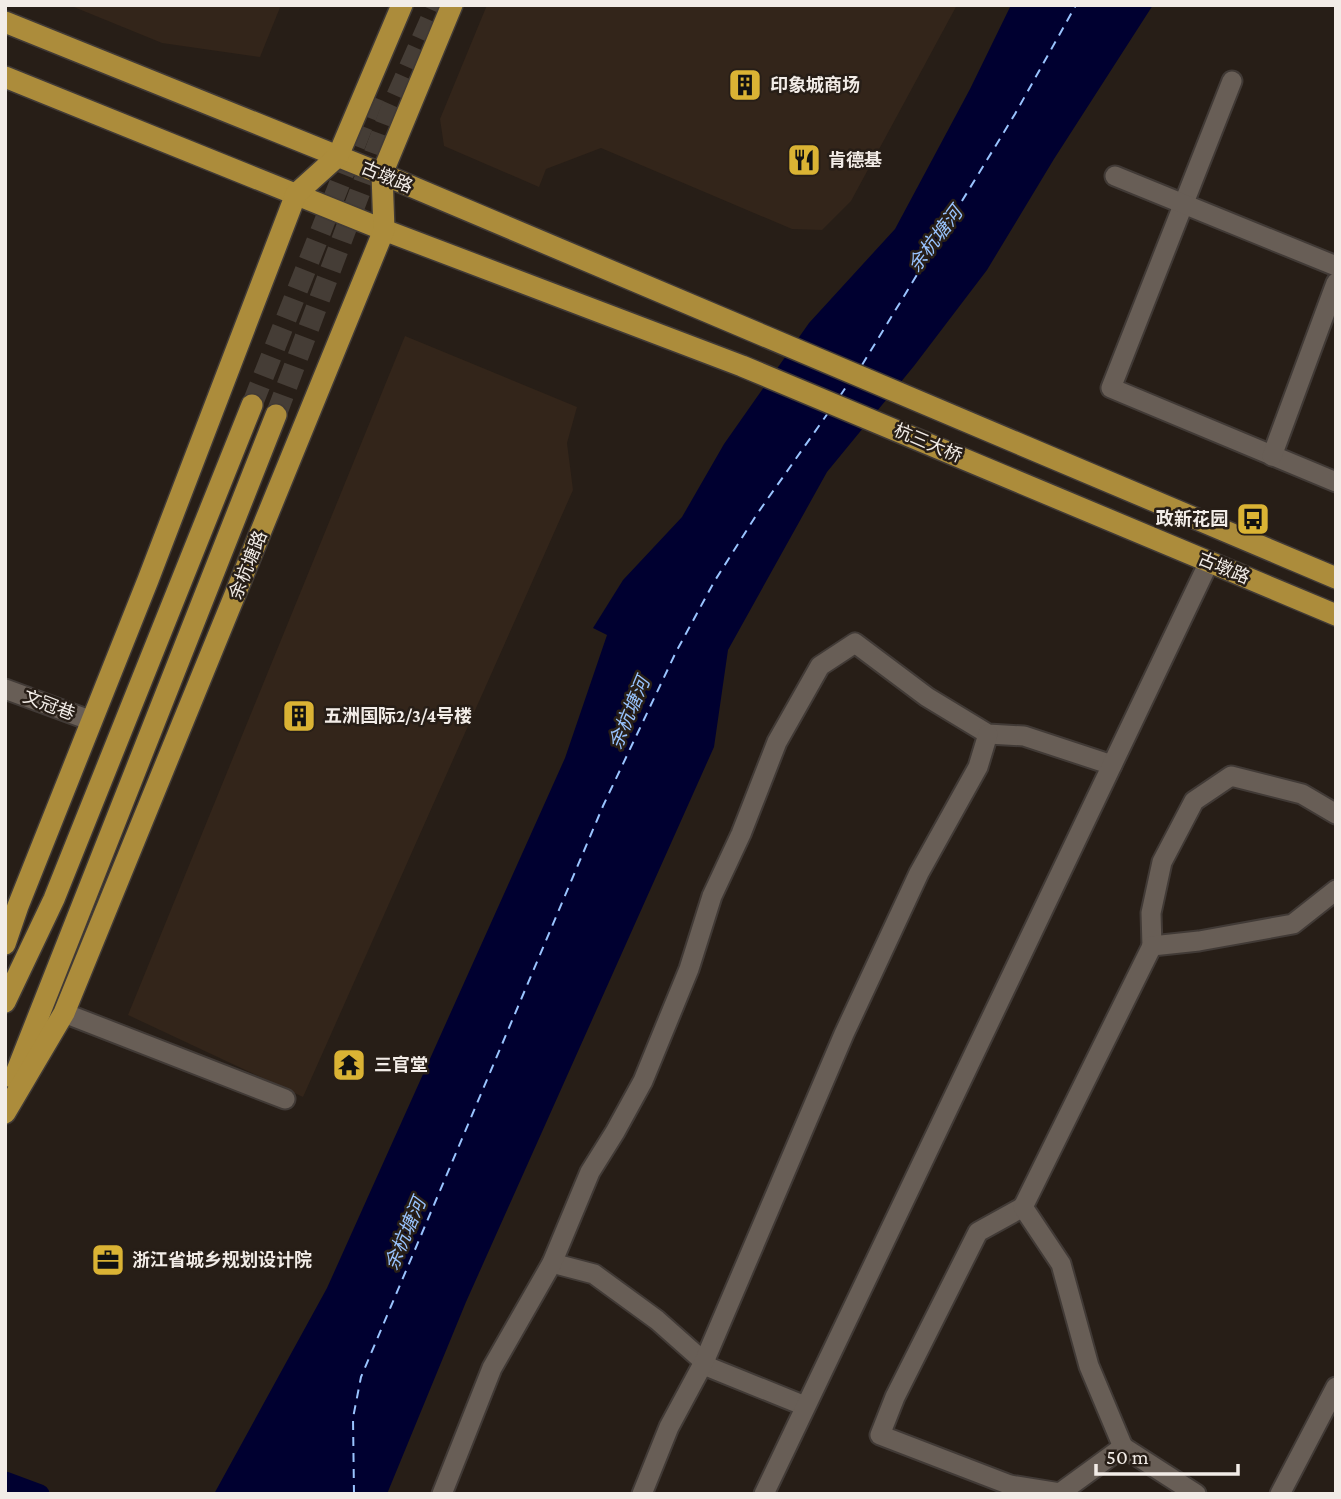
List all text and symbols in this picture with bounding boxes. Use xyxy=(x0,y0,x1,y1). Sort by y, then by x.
building icon: 印象城商场 xyxy=(726,66,764,104)
place label: 印象城商场 xyxy=(770,75,860,95)
restaurant icon: 肯德基 xyxy=(785,141,823,179)
place label: 肯德基 xyxy=(828,150,882,170)
street label: 古墩路 xyxy=(358,157,416,197)
water label: 余杭塘河 xyxy=(904,199,969,276)
street label: 杭三大桥 xyxy=(891,420,965,466)
bus stop icon: 政新花园 xyxy=(1234,500,1272,538)
place label: 政新花园 xyxy=(1156,508,1228,529)
street label: 余杭塘路 xyxy=(225,528,271,602)
street label: 古墩路 xyxy=(1195,548,1253,588)
water label: 余杭塘河 xyxy=(604,670,655,752)
street label: 文冠巷 xyxy=(20,686,78,724)
building icon: 五洲国际2/3/4号楼 xyxy=(280,697,318,735)
place label: 五洲国际2/3/4号楼 xyxy=(324,706,472,726)
temple icon: 三官堂 xyxy=(330,1046,368,1084)
place label: 三官堂 xyxy=(374,1055,428,1075)
water label: 余杭塘河 xyxy=(380,1191,431,1273)
office icon: 浙江省城乡规划设计院 xyxy=(89,1241,127,1279)
place label: 浙江省城乡规划设计院 xyxy=(132,1250,312,1270)
scale bar xyxy=(1096,1432,1238,1476)
text: 50 m xyxy=(1106,1445,1149,1469)

